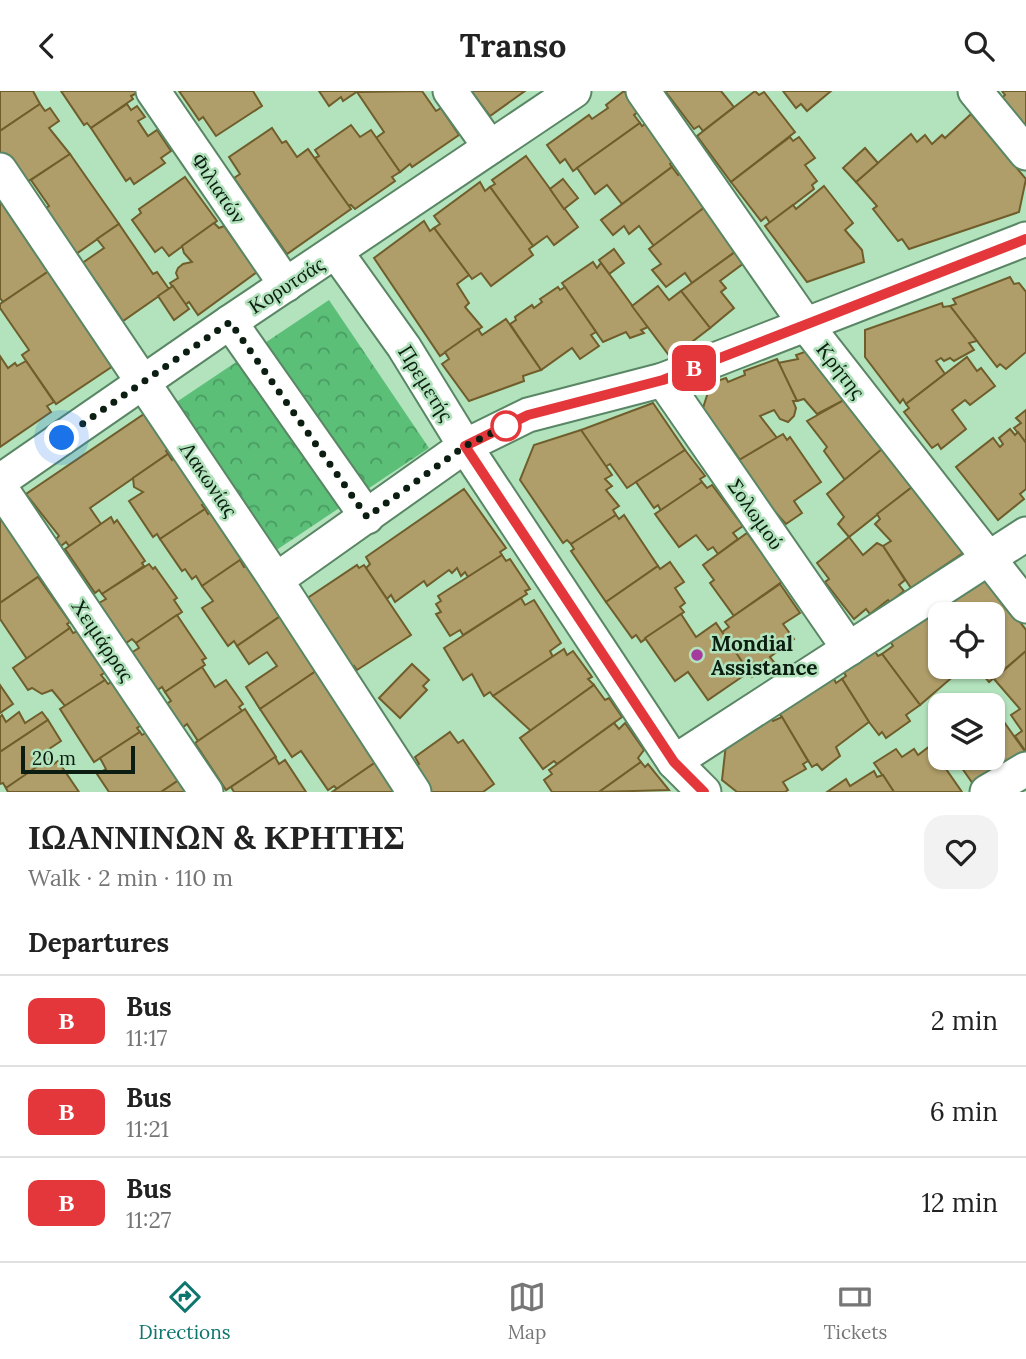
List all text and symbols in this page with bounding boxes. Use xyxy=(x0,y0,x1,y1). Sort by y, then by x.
text: Transo xyxy=(460,25,566,66)
icon: back xyxy=(28,27,66,65)
icon: search xyxy=(960,27,998,65)
street label: Φιλιατών xyxy=(186,148,252,228)
street label: Κορυτσάς xyxy=(243,250,330,320)
street label: Κρήτης xyxy=(811,336,872,404)
street label: Πρεμετής xyxy=(392,340,460,427)
line badge: Β xyxy=(671,345,717,391)
text: Β xyxy=(686,352,702,383)
unlabelled marker xyxy=(491,411,521,441)
your location xyxy=(44,420,79,455)
street label: Λακωνίας xyxy=(174,436,244,522)
street label: Σολωμού xyxy=(722,473,790,555)
street label: Χειμάρρας xyxy=(66,594,141,687)
map controls xyxy=(928,602,1005,770)
button: locate xyxy=(928,602,1005,679)
place label: Mondial Assistance xyxy=(711,630,818,681)
marker: Mondial Assistance xyxy=(689,647,705,663)
button: layers xyxy=(928,693,1005,770)
scale bar xyxy=(21,743,135,775)
text: 20 m xyxy=(32,746,76,770)
button: heart xyxy=(924,815,998,889)
text: ΙΩΑΝΝΙΝΩΝ & ΚΡΗΤΗΣ xyxy=(28,816,405,858)
text: Walk · 2 min · 110 m xyxy=(28,863,233,892)
text: Departures xyxy=(28,926,169,959)
text: Bus xyxy=(126,990,172,1023)
text: 2 min xyxy=(931,1004,998,1037)
text: Β xyxy=(58,1005,75,1036)
text: 11:17 xyxy=(126,1023,167,1052)
text: Bus xyxy=(126,1081,172,1114)
text: 6 min xyxy=(930,1095,998,1128)
text: Β xyxy=(58,1096,75,1127)
text: 11:21 xyxy=(126,1114,169,1143)
text: Bus xyxy=(126,1172,172,1205)
text: 12 min xyxy=(921,1186,998,1219)
text: Β xyxy=(58,1187,75,1218)
text: 11:27 xyxy=(126,1205,171,1234)
tab: Directions xyxy=(139,1278,231,1344)
tab: Map xyxy=(508,1278,546,1344)
tab: Tickets xyxy=(823,1278,887,1344)

